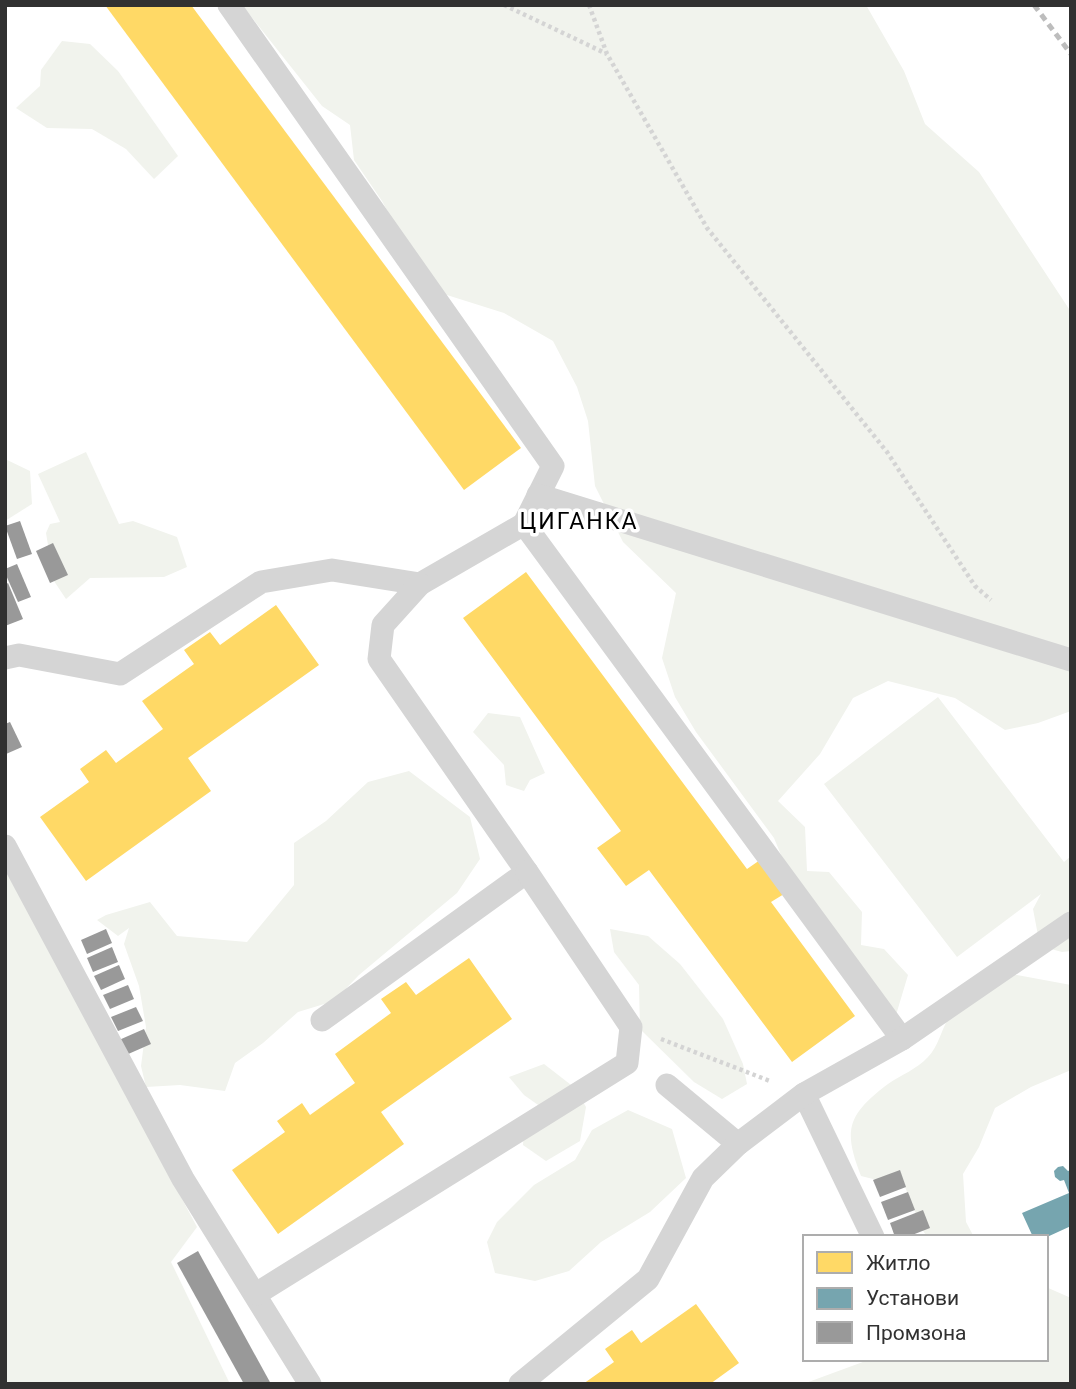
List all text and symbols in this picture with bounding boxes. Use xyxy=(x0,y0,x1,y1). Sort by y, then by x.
district label: ЦИГАНКА xyxy=(519,508,639,535)
legend xyxy=(803,1235,1048,1361)
text: Житло xyxy=(866,1251,931,1275)
text: Установи xyxy=(866,1286,959,1310)
text: Промзона xyxy=(866,1321,967,1345)

